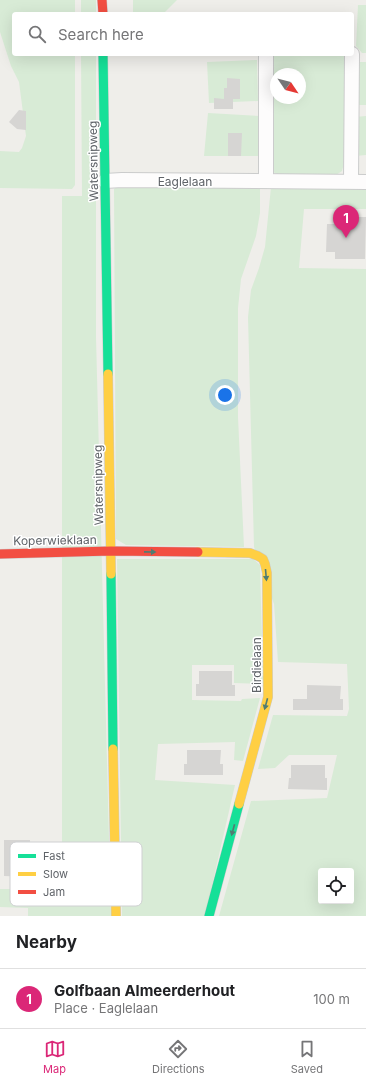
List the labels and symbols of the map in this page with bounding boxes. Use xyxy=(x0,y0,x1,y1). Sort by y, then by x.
north arrow xyxy=(270,68,306,104)
street label: Watersnipweg xyxy=(85,121,101,201)
street label: Eaglelaan xyxy=(158,174,212,189)
pin: 1 xyxy=(333,205,359,238)
your location xyxy=(215,385,235,405)
street label: Watersnipweg xyxy=(90,445,106,525)
street label: Koperwieklaan xyxy=(13,532,97,548)
one-way arrow xyxy=(144,549,157,555)
one-way arrow xyxy=(263,568,270,581)
street label: Birdielaan xyxy=(249,637,264,693)
one-way arrow xyxy=(263,698,269,710)
one-way arrow xyxy=(230,824,236,836)
legend xyxy=(10,842,142,906)
text: Fast xyxy=(43,849,65,863)
text: Slow xyxy=(43,867,68,881)
text: Jam xyxy=(43,885,65,899)

